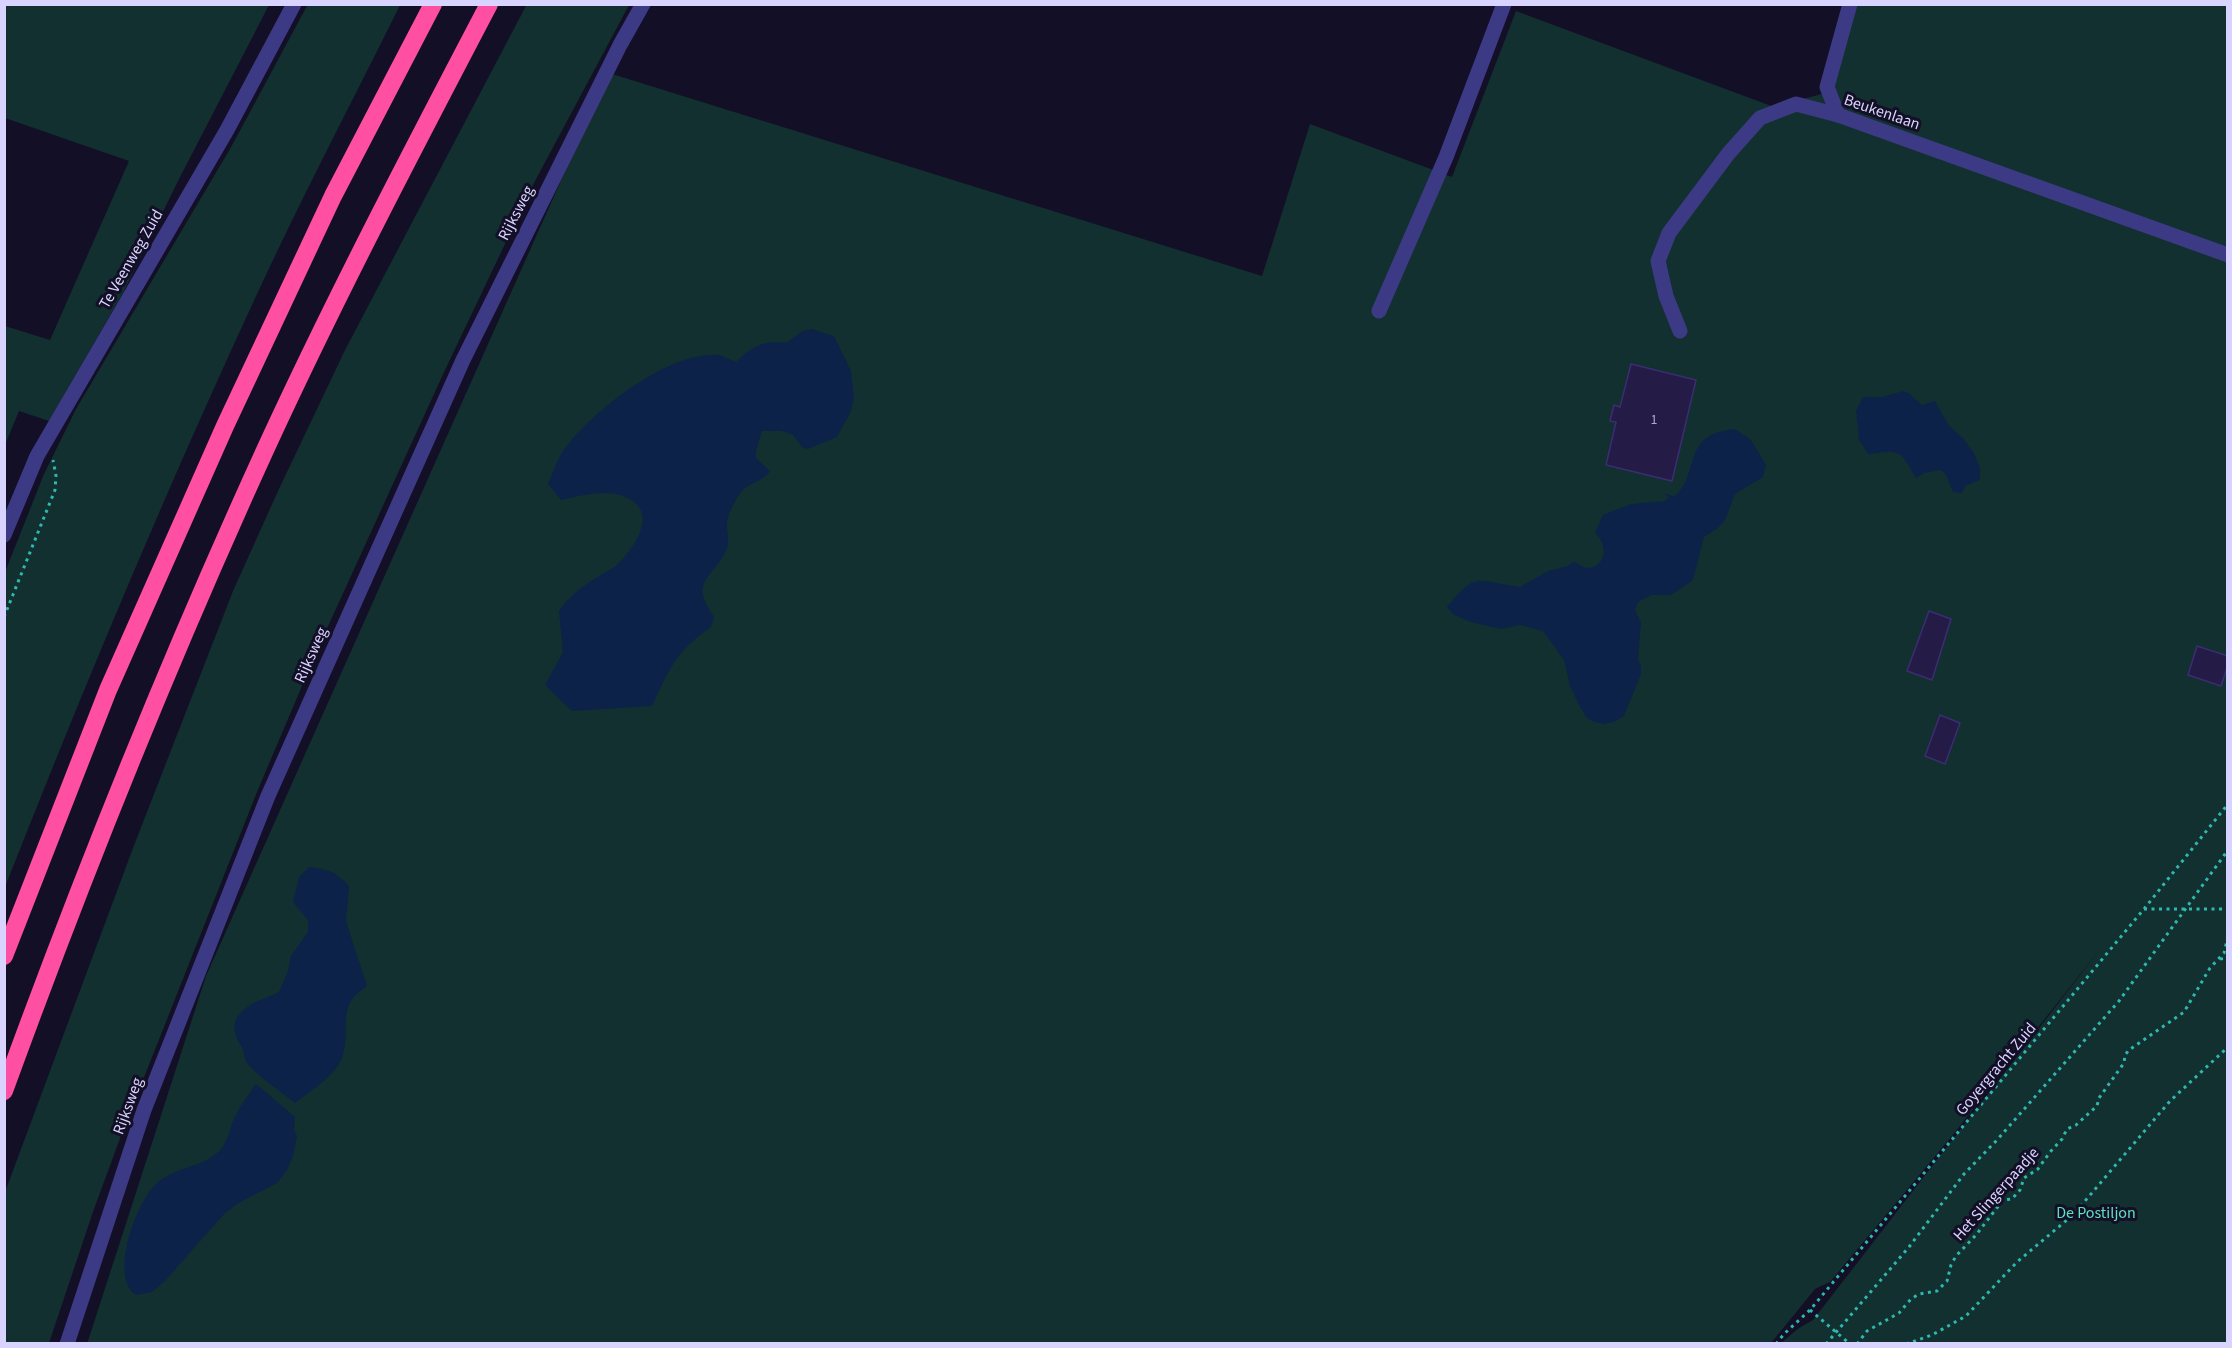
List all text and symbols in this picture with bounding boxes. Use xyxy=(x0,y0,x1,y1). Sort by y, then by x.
street label: Beukenlaan xyxy=(1841,89,1923,135)
street label: Rijksweg xyxy=(493,182,539,244)
street label: Te Veenweg Zuid xyxy=(94,205,168,313)
house number: 1 xyxy=(1651,410,1658,430)
street label: Rijksweg xyxy=(289,624,333,686)
street label: Goyergracht Zuid xyxy=(1951,1018,2041,1120)
street label: Rijksweg xyxy=(108,1075,148,1137)
street label: Het Slingerpaadje xyxy=(1948,1142,2044,1246)
park label: De Postiljon xyxy=(2056,1202,2136,1224)

